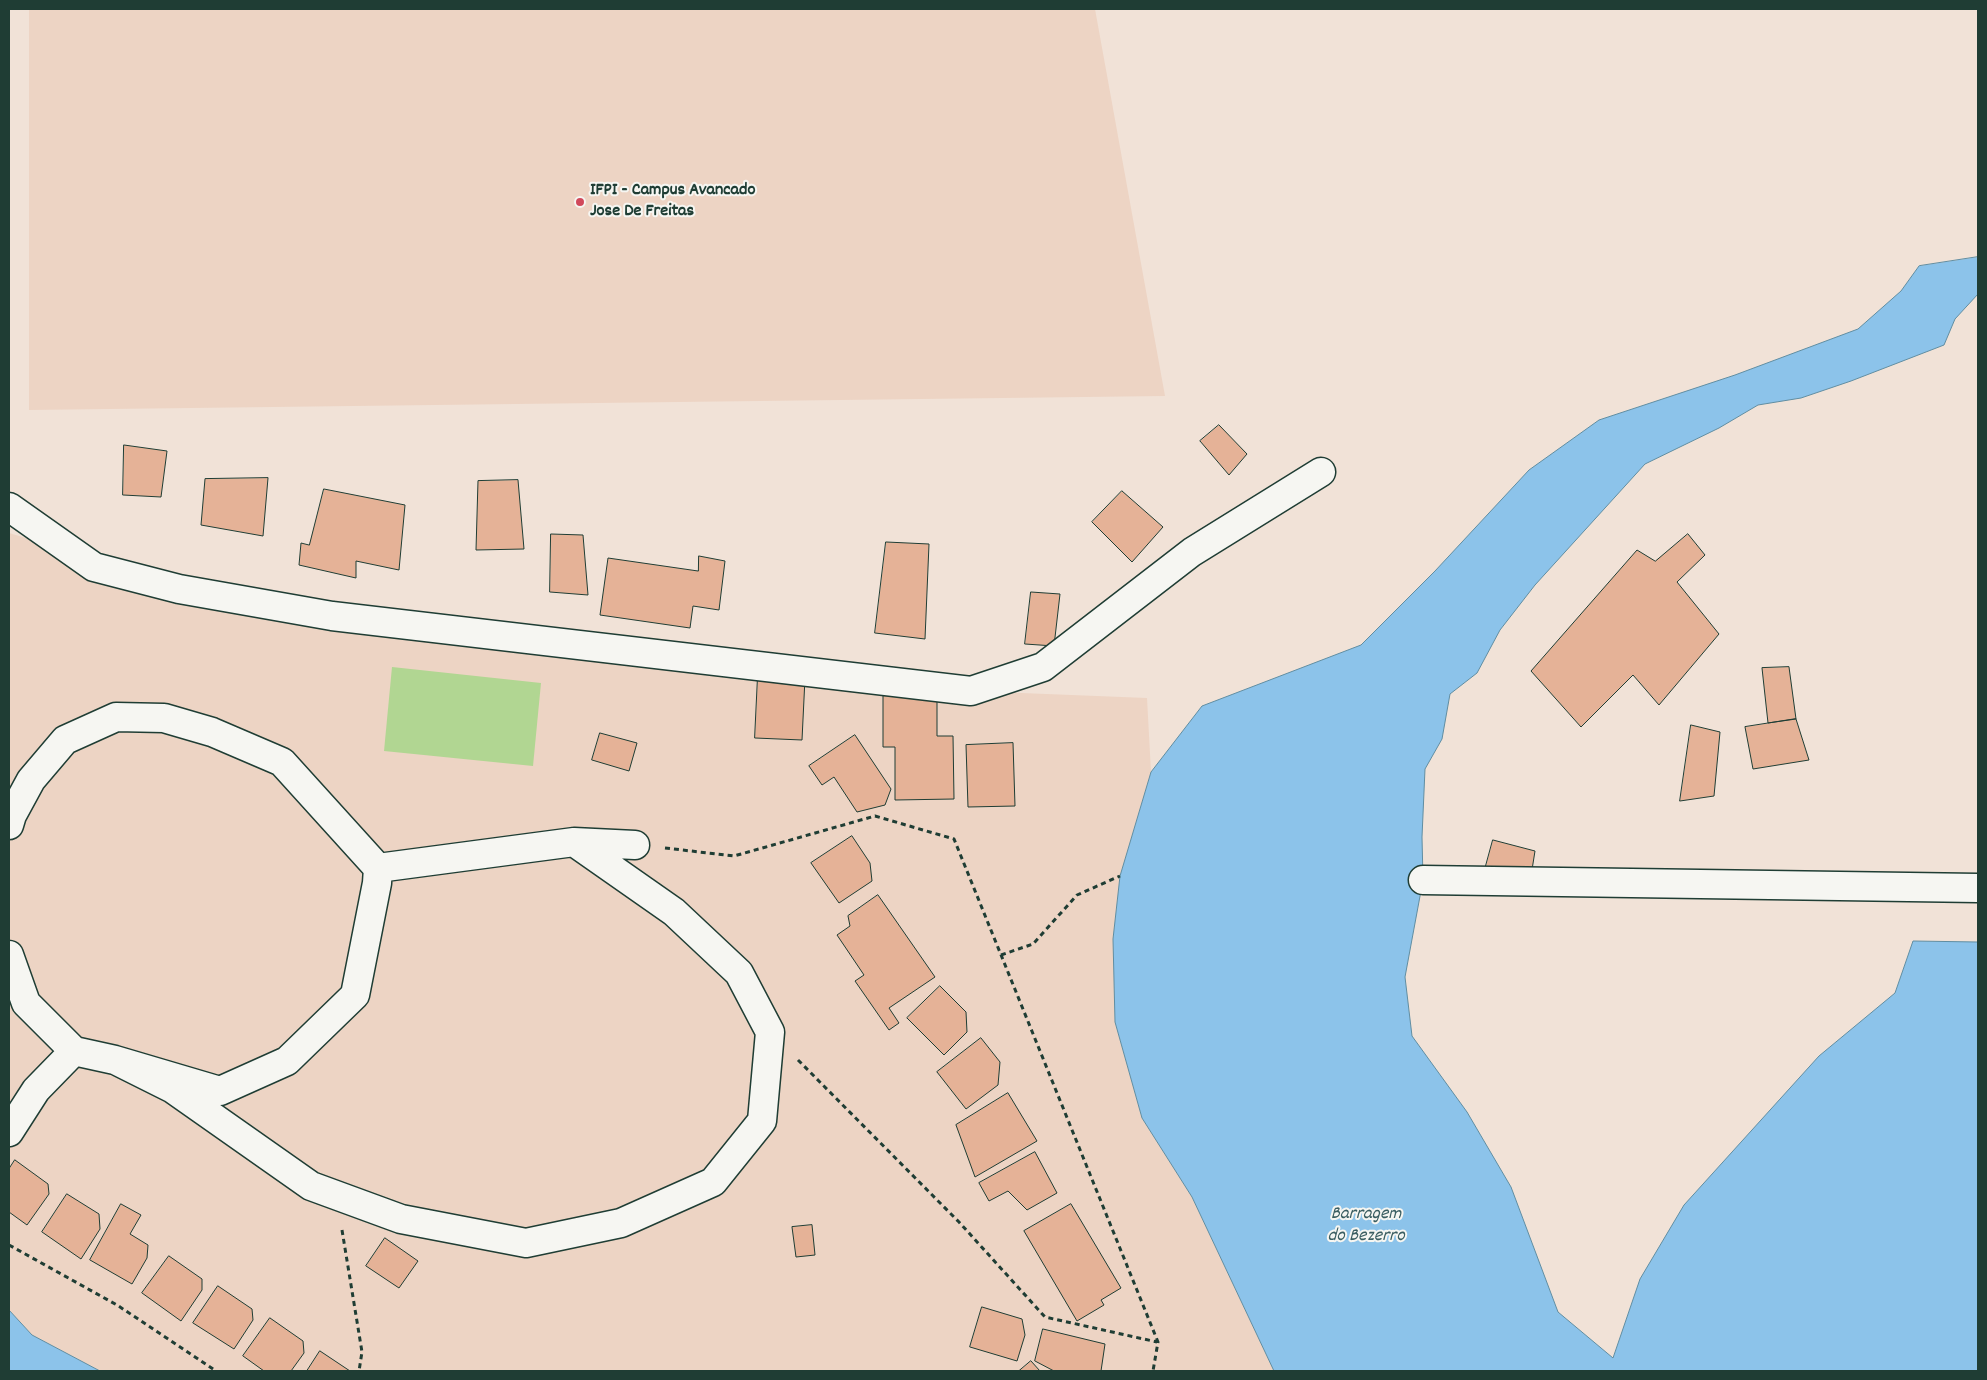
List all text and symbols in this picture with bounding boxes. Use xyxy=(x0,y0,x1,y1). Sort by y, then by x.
place label: IFPI - Campus Avancado Jose De Freitas xyxy=(590,181,755,223)
marker: IFPI - Campus Avancado Jose De Freitas xyxy=(574,196,586,208)
water label: Barragem do Bezerro xyxy=(1327,1204,1405,1248)

